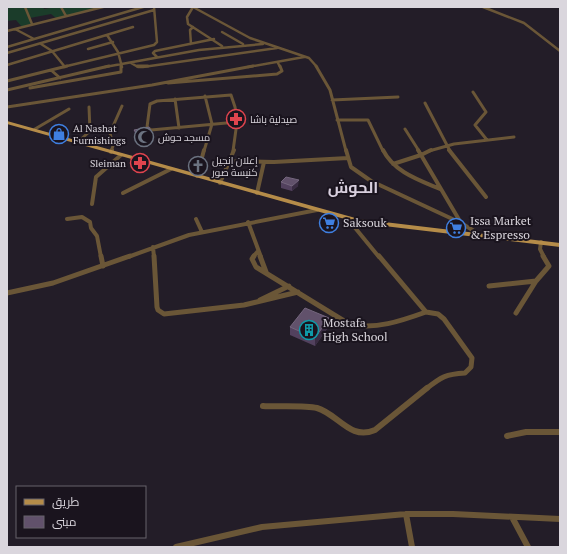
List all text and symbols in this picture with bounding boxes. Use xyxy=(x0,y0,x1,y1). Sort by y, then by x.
pharmacy icon: صيدلية باشا xyxy=(225,108,247,130)
place label: صيدلية باشا xyxy=(250,113,297,126)
place label: Al Nashat Furnishings xyxy=(73,122,126,147)
shop icon: Al Nashat Furnishings xyxy=(48,123,70,145)
mosque icon: مسجد حوش xyxy=(133,126,155,148)
place label: مسجد حوش xyxy=(158,131,210,144)
pharmacy icon: Sleiman xyxy=(129,152,151,174)
place label: إعلان إنجيل كنيسة صور xyxy=(211,154,258,179)
church icon: إعلان إنجيل كنيسة صور xyxy=(187,155,209,177)
place label: Sleiman xyxy=(90,157,126,170)
district label: الحوش xyxy=(328,176,378,198)
supermarket icon: Saksouk xyxy=(318,212,340,234)
place label: Issa Market & Espresso xyxy=(470,213,532,242)
place label: Saksouk xyxy=(343,215,387,230)
supermarket icon: Issa Market & Espresso xyxy=(445,217,467,239)
place label: Mostafa High School xyxy=(323,315,388,344)
building icon: Mostafa High School xyxy=(298,319,320,341)
legend xyxy=(16,486,146,538)
text: طريق xyxy=(52,494,80,509)
text: مبنى xyxy=(52,514,77,529)

